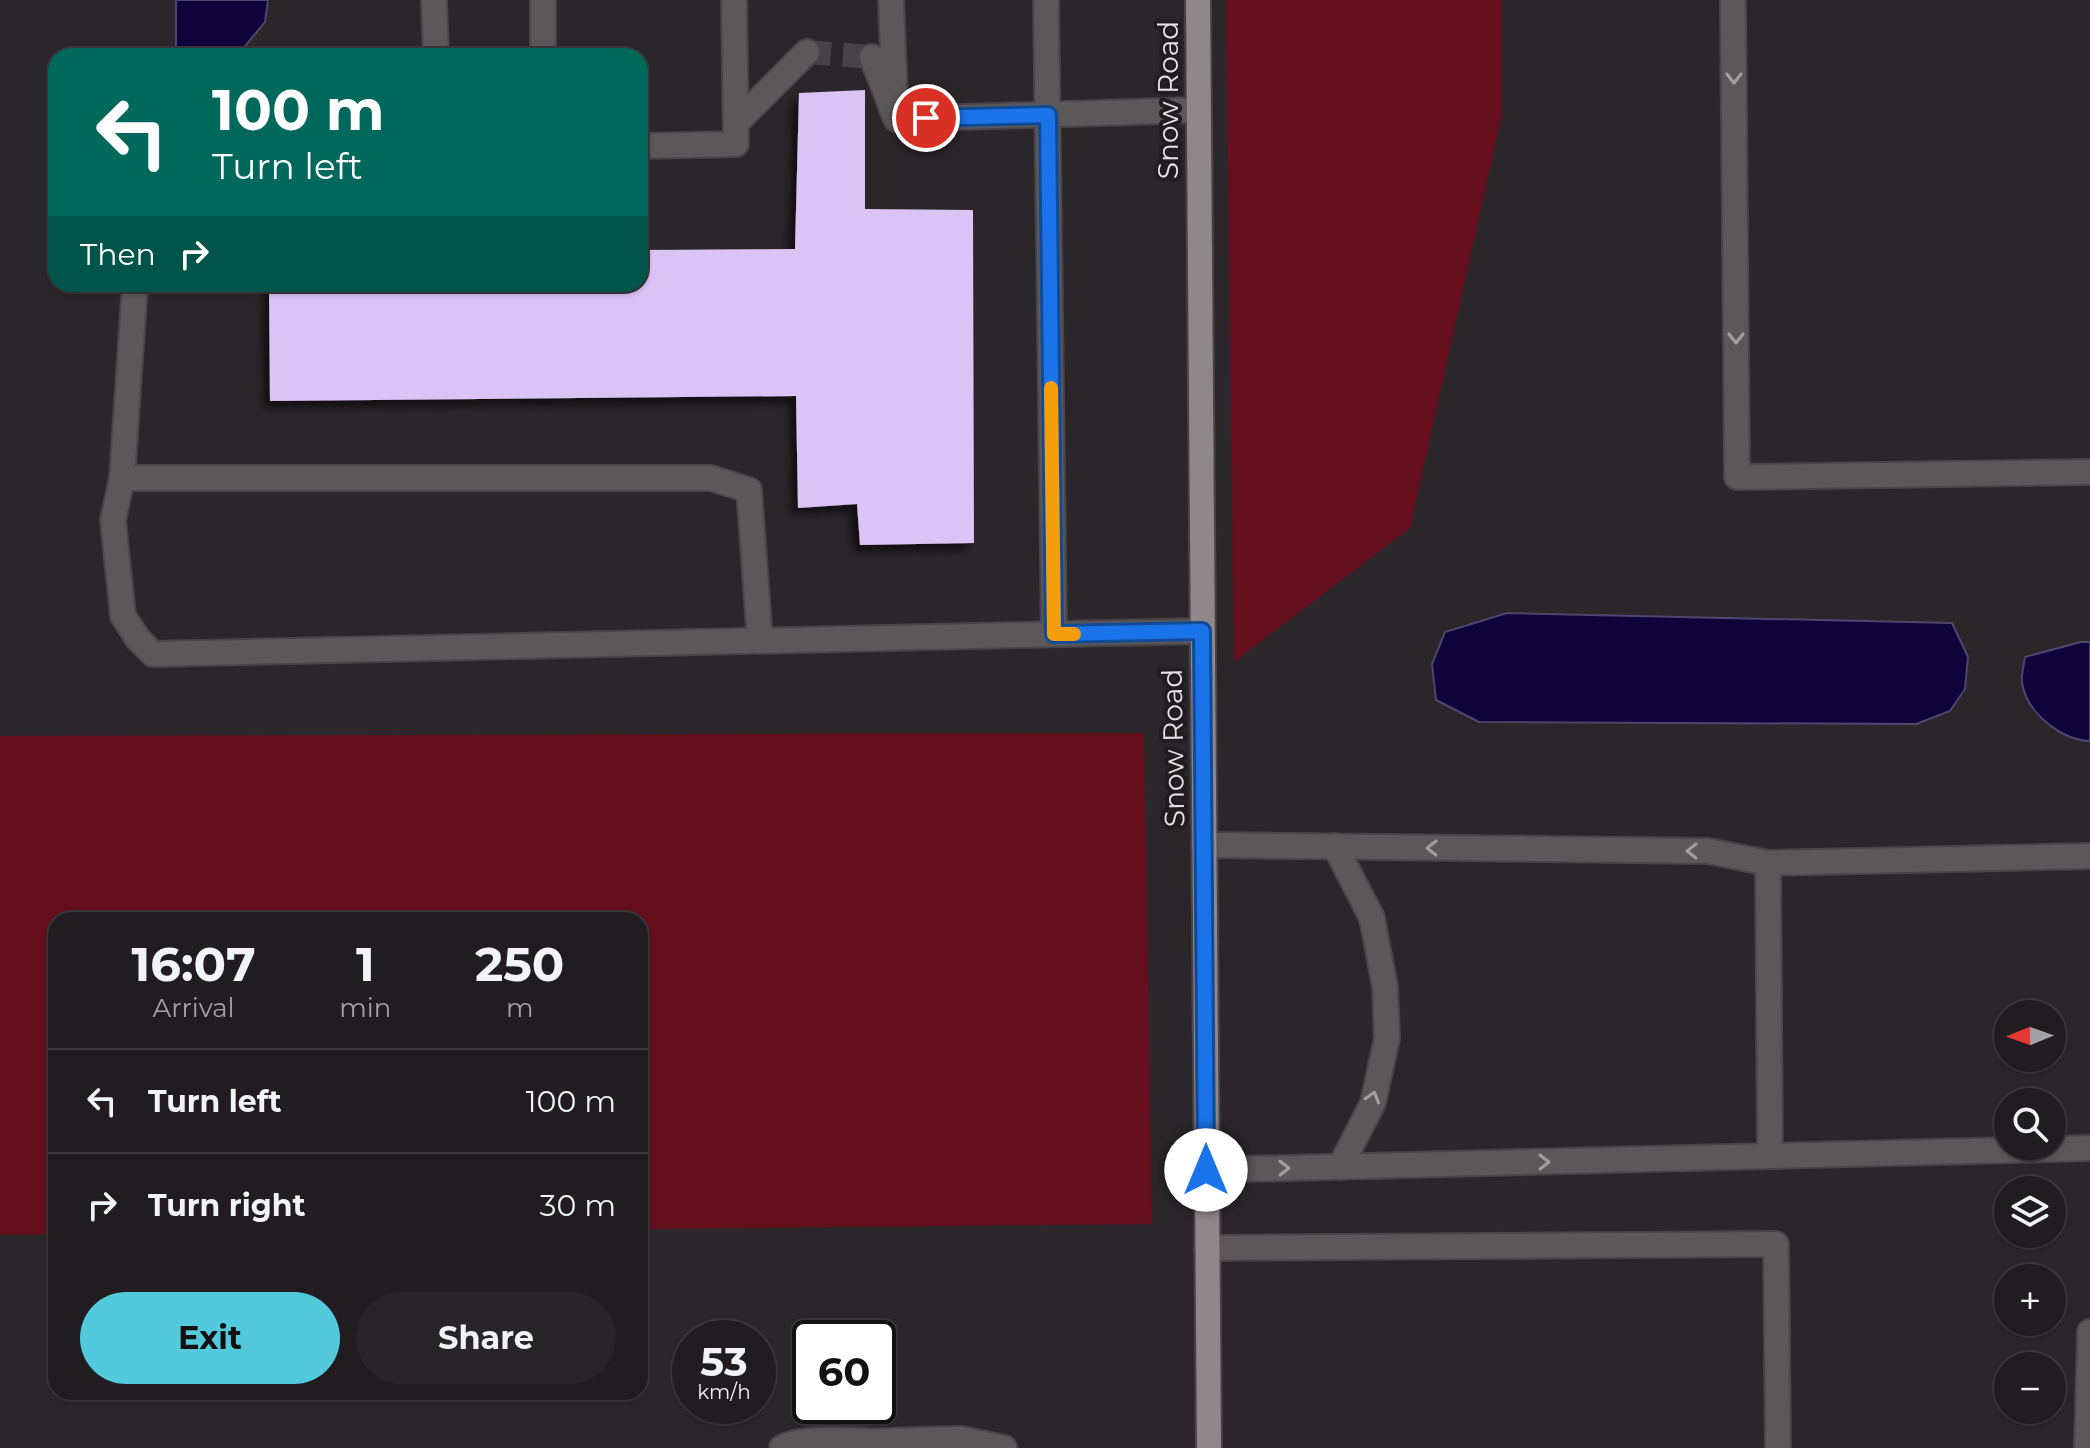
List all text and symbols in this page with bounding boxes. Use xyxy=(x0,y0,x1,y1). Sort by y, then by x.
street label: Snow Road xyxy=(1151,21,1185,179)
one-way arrow xyxy=(1725,72,1743,85)
text: 100 m xyxy=(212,76,385,144)
icon: left xyxy=(80,80,184,184)
pin xyxy=(892,84,960,152)
icon: arrive xyxy=(904,96,948,140)
text: Turn left xyxy=(212,144,363,188)
icon: right xyxy=(172,232,216,276)
text: Then xyxy=(80,236,156,273)
one-way arrow xyxy=(1727,332,1745,345)
street label: Snow Road xyxy=(1155,668,1191,828)
one-way arrow xyxy=(1425,839,1438,856)
one-way arrow xyxy=(1685,842,1698,860)
text: 16:07 xyxy=(132,935,256,993)
text: 1 xyxy=(356,935,375,993)
text: 250 xyxy=(475,935,564,993)
text: Arrival xyxy=(153,992,235,1024)
text: min xyxy=(339,992,391,1024)
text: m xyxy=(506,992,533,1024)
north arrow xyxy=(1994,1000,2066,1072)
map controls xyxy=(1994,1000,2066,1424)
icon: left xyxy=(80,1079,124,1123)
text: Turn left xyxy=(148,1083,281,1120)
text: 100 m xyxy=(526,1083,616,1120)
button: search xyxy=(1994,1088,2066,1160)
one-way arrow xyxy=(1364,1090,1380,1104)
position arrow xyxy=(1164,1128,1248,1212)
one-way arrow xyxy=(1538,1153,1551,1171)
one-way arrow xyxy=(1278,1160,1291,1177)
button: layers xyxy=(1994,1176,2066,1248)
icon: right xyxy=(80,1183,124,1227)
text: Turn right xyxy=(148,1187,305,1224)
text: 30 m xyxy=(540,1187,616,1224)
button: + xyxy=(1994,1264,2066,1336)
button: Exit xyxy=(80,1292,340,1384)
button: Share xyxy=(356,1292,616,1384)
speed limit sign: 60 xyxy=(792,1320,896,1424)
text: 53 xyxy=(700,1337,748,1386)
button: − xyxy=(1994,1352,2066,1424)
text: km/h xyxy=(697,1380,751,1404)

